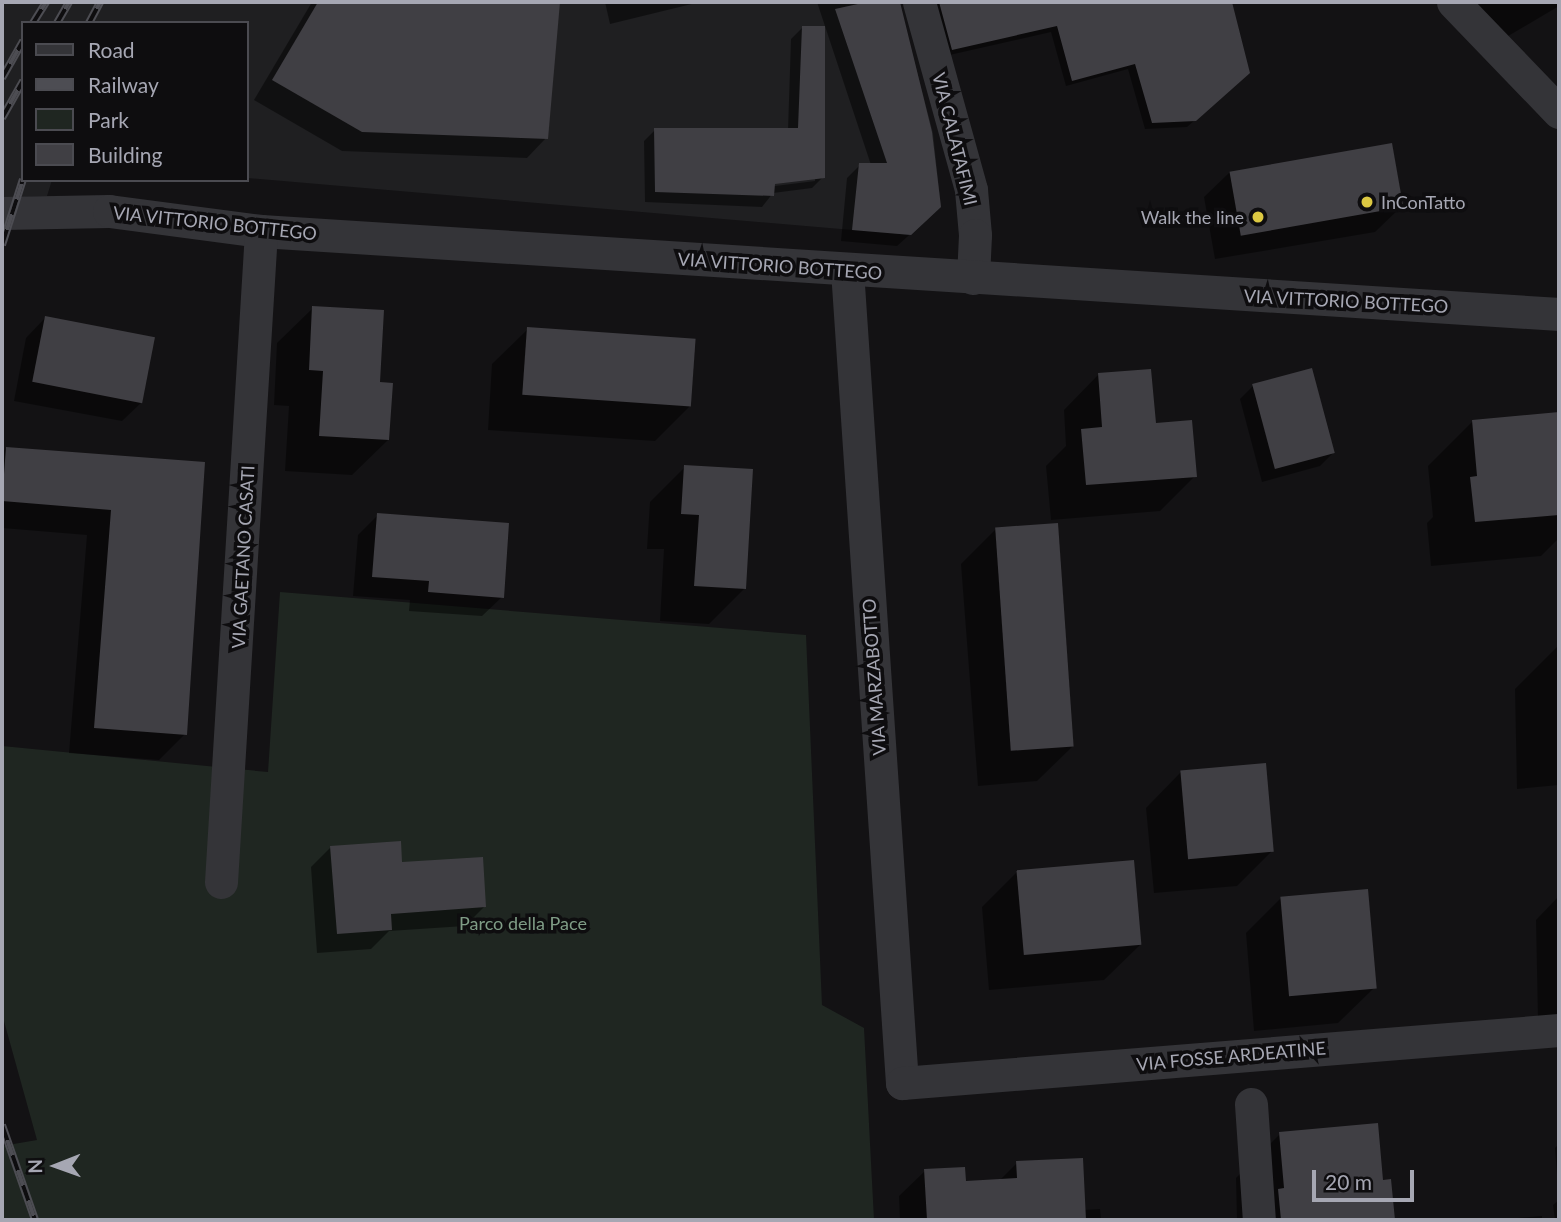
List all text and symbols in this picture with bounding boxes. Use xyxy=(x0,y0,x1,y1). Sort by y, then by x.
legend xyxy=(21,21,248,182)
text: Road xyxy=(88,37,135,62)
street label: VIA CALATAFIMI xyxy=(928,70,982,208)
text: Railway xyxy=(88,72,159,97)
text: Park xyxy=(88,107,129,132)
text: Building xyxy=(88,142,163,167)
place label: InConTatto xyxy=(1381,191,1465,213)
marker: InConTatto xyxy=(1359,194,1375,210)
street label: VIA VITTORIO BOTTEGO xyxy=(111,201,319,245)
place label: Walk the line xyxy=(1141,206,1244,228)
marker: Walk the line xyxy=(1250,209,1266,225)
street label: VIA VITTORIO BOTTEGO xyxy=(676,248,884,284)
street label: VIA VITTORIO BOTTEGO xyxy=(1243,285,1449,317)
street label: VIA GAETANO CASATI xyxy=(227,464,259,650)
street label: VIA MARZABOTTO xyxy=(858,598,890,756)
park label: Parco della Pace xyxy=(459,912,587,934)
street label: VIA FOSSE ARDEATINE xyxy=(1135,1037,1327,1075)
north arrow xyxy=(21,1131,91,1201)
scale bar xyxy=(1316,1156,1418,1200)
text: N xyxy=(23,1159,46,1174)
text: 20 m xyxy=(1325,1169,1372,1194)

